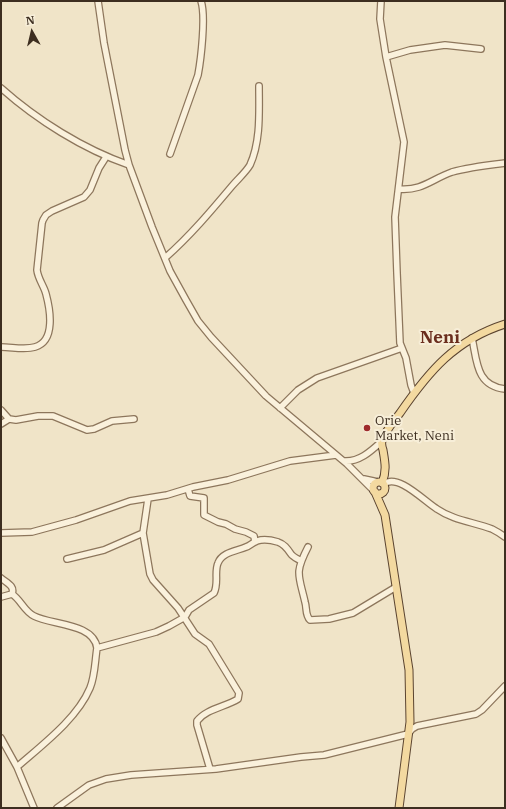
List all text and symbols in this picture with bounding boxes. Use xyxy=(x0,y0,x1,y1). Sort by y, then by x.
north arrow xyxy=(12,12,52,52)
text: N xyxy=(25,13,36,28)
district label: Neni xyxy=(420,328,460,348)
place label: Orie Market, Neni xyxy=(375,413,454,444)
marker: Orie Market, Neni xyxy=(362,423,372,433)

